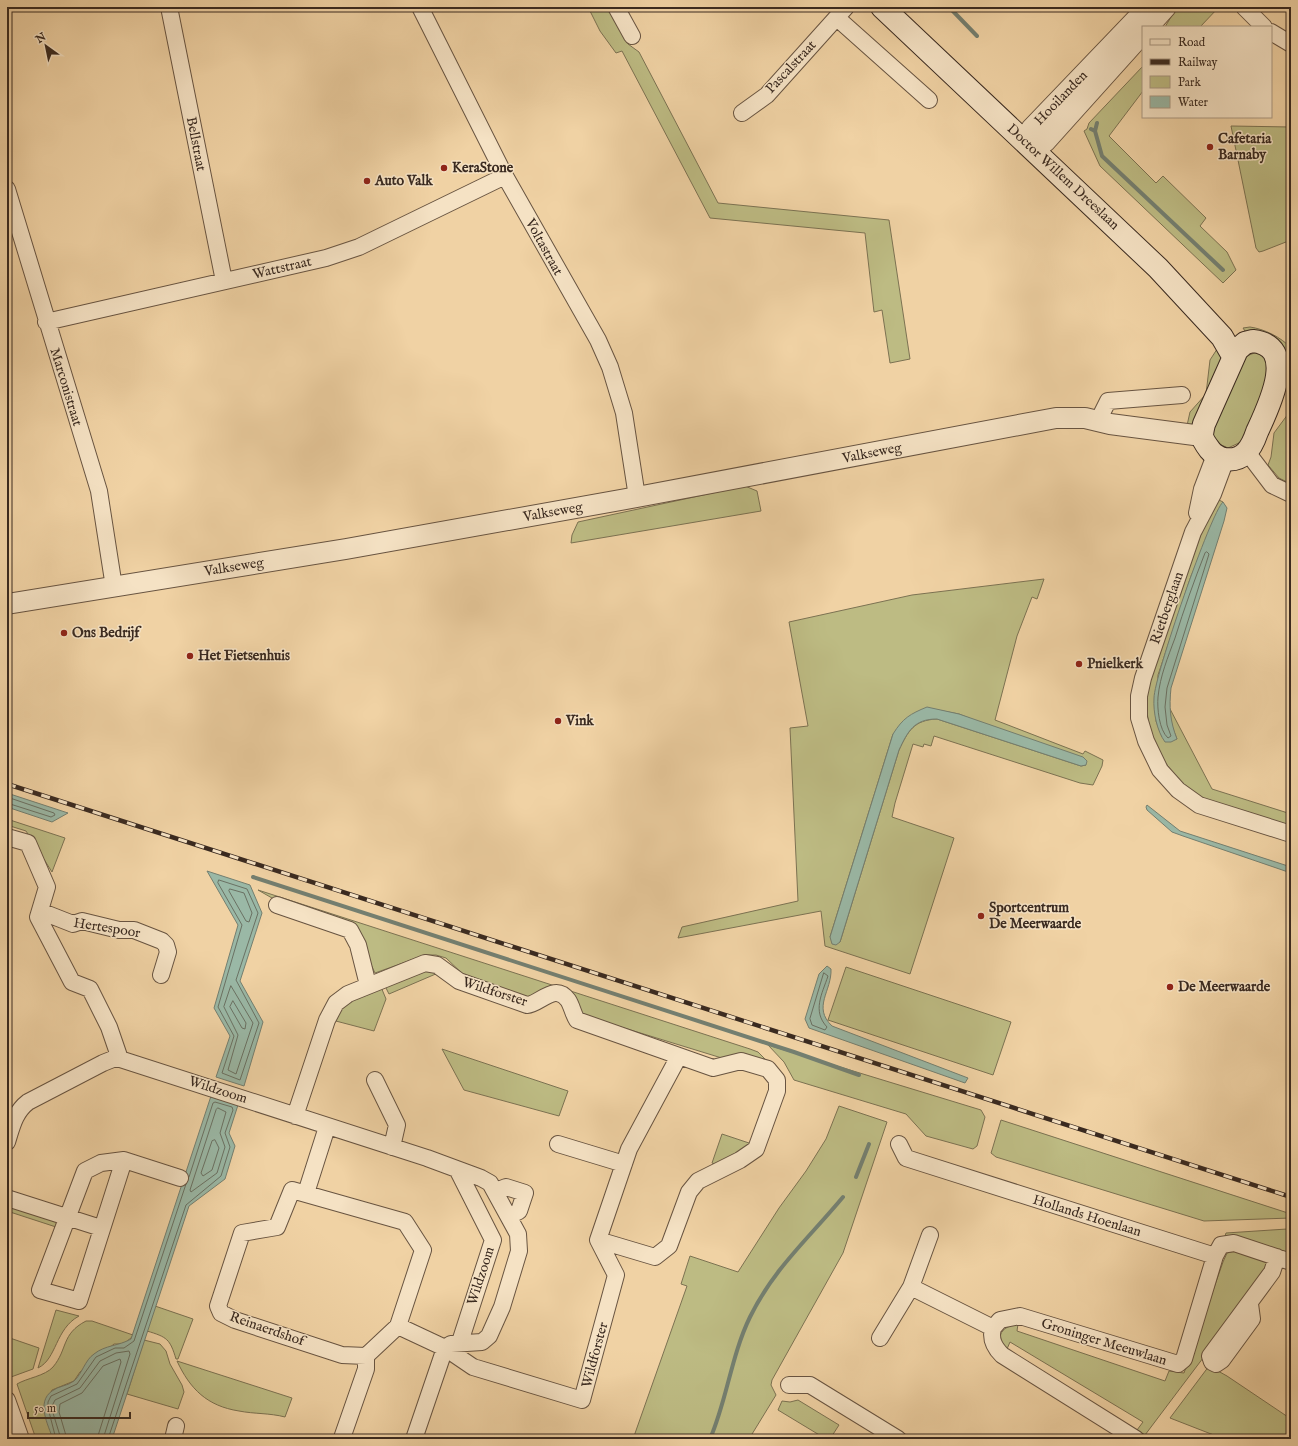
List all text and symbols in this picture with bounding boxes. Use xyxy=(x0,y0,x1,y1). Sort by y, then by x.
north arrow xyxy=(26,26,66,66)
legend xyxy=(1142,26,1272,118)
text: N xyxy=(32,30,49,47)
text: Road xyxy=(1178,35,1206,50)
street label: Pascalstraat xyxy=(762,36,820,98)
text: Railway xyxy=(1178,55,1217,70)
street label: Hooilanden xyxy=(1030,66,1092,129)
text: Park xyxy=(1178,75,1201,90)
text: Water xyxy=(1178,95,1209,110)
street label: Bellstraat xyxy=(182,115,210,173)
street label: Doctor Willem Dreeslaan xyxy=(1003,120,1124,234)
place label: Cafetaria Barnaby xyxy=(1218,130,1272,164)
marker: Cafetaria Barnaby xyxy=(1205,142,1215,152)
place label: KeraStone xyxy=(452,159,514,177)
marker: KeraStone xyxy=(439,163,449,173)
place label: Auto Valk xyxy=(374,172,433,190)
marker: Auto Valk xyxy=(362,176,372,186)
street label: Voltastraat xyxy=(521,214,567,279)
street label: Wattstraat xyxy=(251,252,313,284)
street label: Marconistraat xyxy=(46,346,86,428)
street label: Valkseweg xyxy=(840,438,904,468)
street label: Valkseweg xyxy=(521,498,585,526)
street label: Valkseweg xyxy=(202,553,266,581)
street label: Rietberglaan xyxy=(1146,569,1188,647)
place label: Ons Bedrijf xyxy=(72,624,142,642)
marker: Ons Bedrijf xyxy=(59,628,69,638)
place label: Het Fietsenhuis xyxy=(198,647,290,665)
marker: Het Fietsenhuis xyxy=(185,651,195,661)
place label: Pnielkerk xyxy=(1087,655,1143,673)
marker: Pnielkerk xyxy=(1074,659,1084,669)
place label: Vink xyxy=(565,712,594,730)
marker: Vink xyxy=(553,716,563,726)
place label: Sportcentrum De Meerwaarde xyxy=(989,899,1082,933)
marker: Sportcentrum De Meerwaarde xyxy=(976,911,986,921)
street label: Hertespoor xyxy=(72,914,142,942)
street label: Wildforster xyxy=(460,973,530,1011)
place label: De Meerwaarde xyxy=(1178,978,1271,996)
marker: De Meerwaarde xyxy=(1165,982,1175,992)
street label: Wildzoom xyxy=(186,1072,250,1108)
street label: Hollands Hoenlaan xyxy=(1031,1191,1144,1241)
street label: Wildzoom xyxy=(463,1244,499,1308)
street label: Reinaerdshof xyxy=(227,1308,310,1351)
street label: Groninger Meeuwlaan xyxy=(1039,1314,1169,1370)
street label: Wildforster xyxy=(578,1320,612,1390)
scale bar xyxy=(28,1394,130,1420)
text: 50 m xyxy=(34,1401,56,1416)

